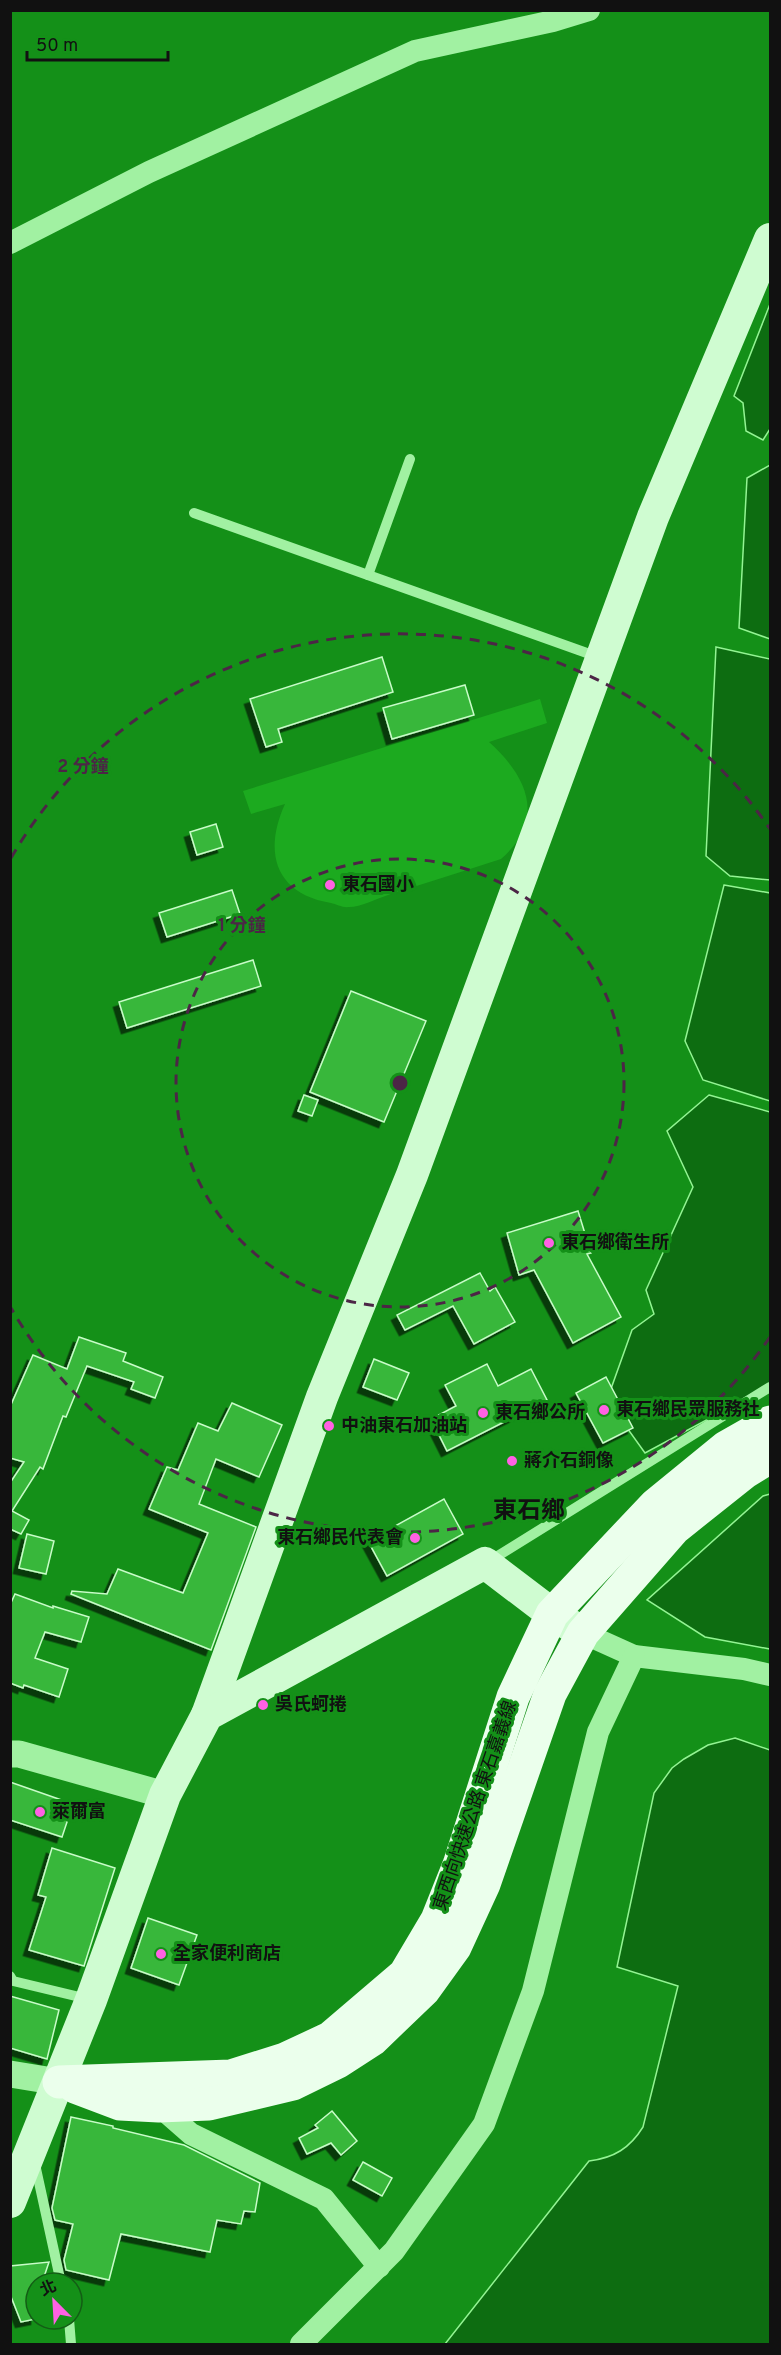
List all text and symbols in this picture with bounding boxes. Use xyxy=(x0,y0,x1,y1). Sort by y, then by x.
scale bar xyxy=(27,24,168,62)
text: 50 m xyxy=(36,35,78,58)
text: 2 分鐘 xyxy=(57,756,109,779)
place label: 東石國小 xyxy=(342,874,414,897)
marker: 東石國小 xyxy=(323,878,337,892)
text: 1 分鐘 xyxy=(218,915,266,938)
centre of rings xyxy=(390,1073,410,1093)
place label: 東石鄉衛生所 xyxy=(561,1231,669,1255)
marker: 東石鄉衛生所 xyxy=(542,1236,556,1250)
place label: 東石鄉民眾服務社 xyxy=(616,1399,760,1422)
place label: 東石鄉公所 xyxy=(495,1402,585,1425)
marker: 東石鄉民眾服務社 xyxy=(597,1403,611,1417)
marker: 東石鄉公所 xyxy=(476,1406,490,1420)
place label: 中油東石加油站 xyxy=(341,1415,467,1438)
marker: 中油東石加油站 xyxy=(322,1419,336,1433)
place label: 蔣介石銅像 xyxy=(524,1450,614,1473)
marker: 蔣介石銅像 xyxy=(505,1454,519,1468)
district label: 東石鄉 xyxy=(493,1497,565,1527)
place label: 東石鄉民代表會 xyxy=(277,1527,404,1550)
marker: 東石鄉民代表會 xyxy=(408,1531,422,1545)
place label: 吳氏蚵捲 xyxy=(275,1694,347,1717)
marker: 吳氏蚵捲 xyxy=(256,1698,270,1712)
street label: 東西向快速公路 東石嘉義線 xyxy=(429,1698,523,1914)
place label: 萊爾富 xyxy=(52,1801,106,1824)
marker: 萊爾富 xyxy=(33,1805,47,1819)
place label: 全家便利商店 xyxy=(173,1943,281,1966)
marker: 全家便利商店 xyxy=(154,1947,168,1961)
north arrow xyxy=(24,2271,84,2331)
text: 北 xyxy=(37,2277,60,2302)

